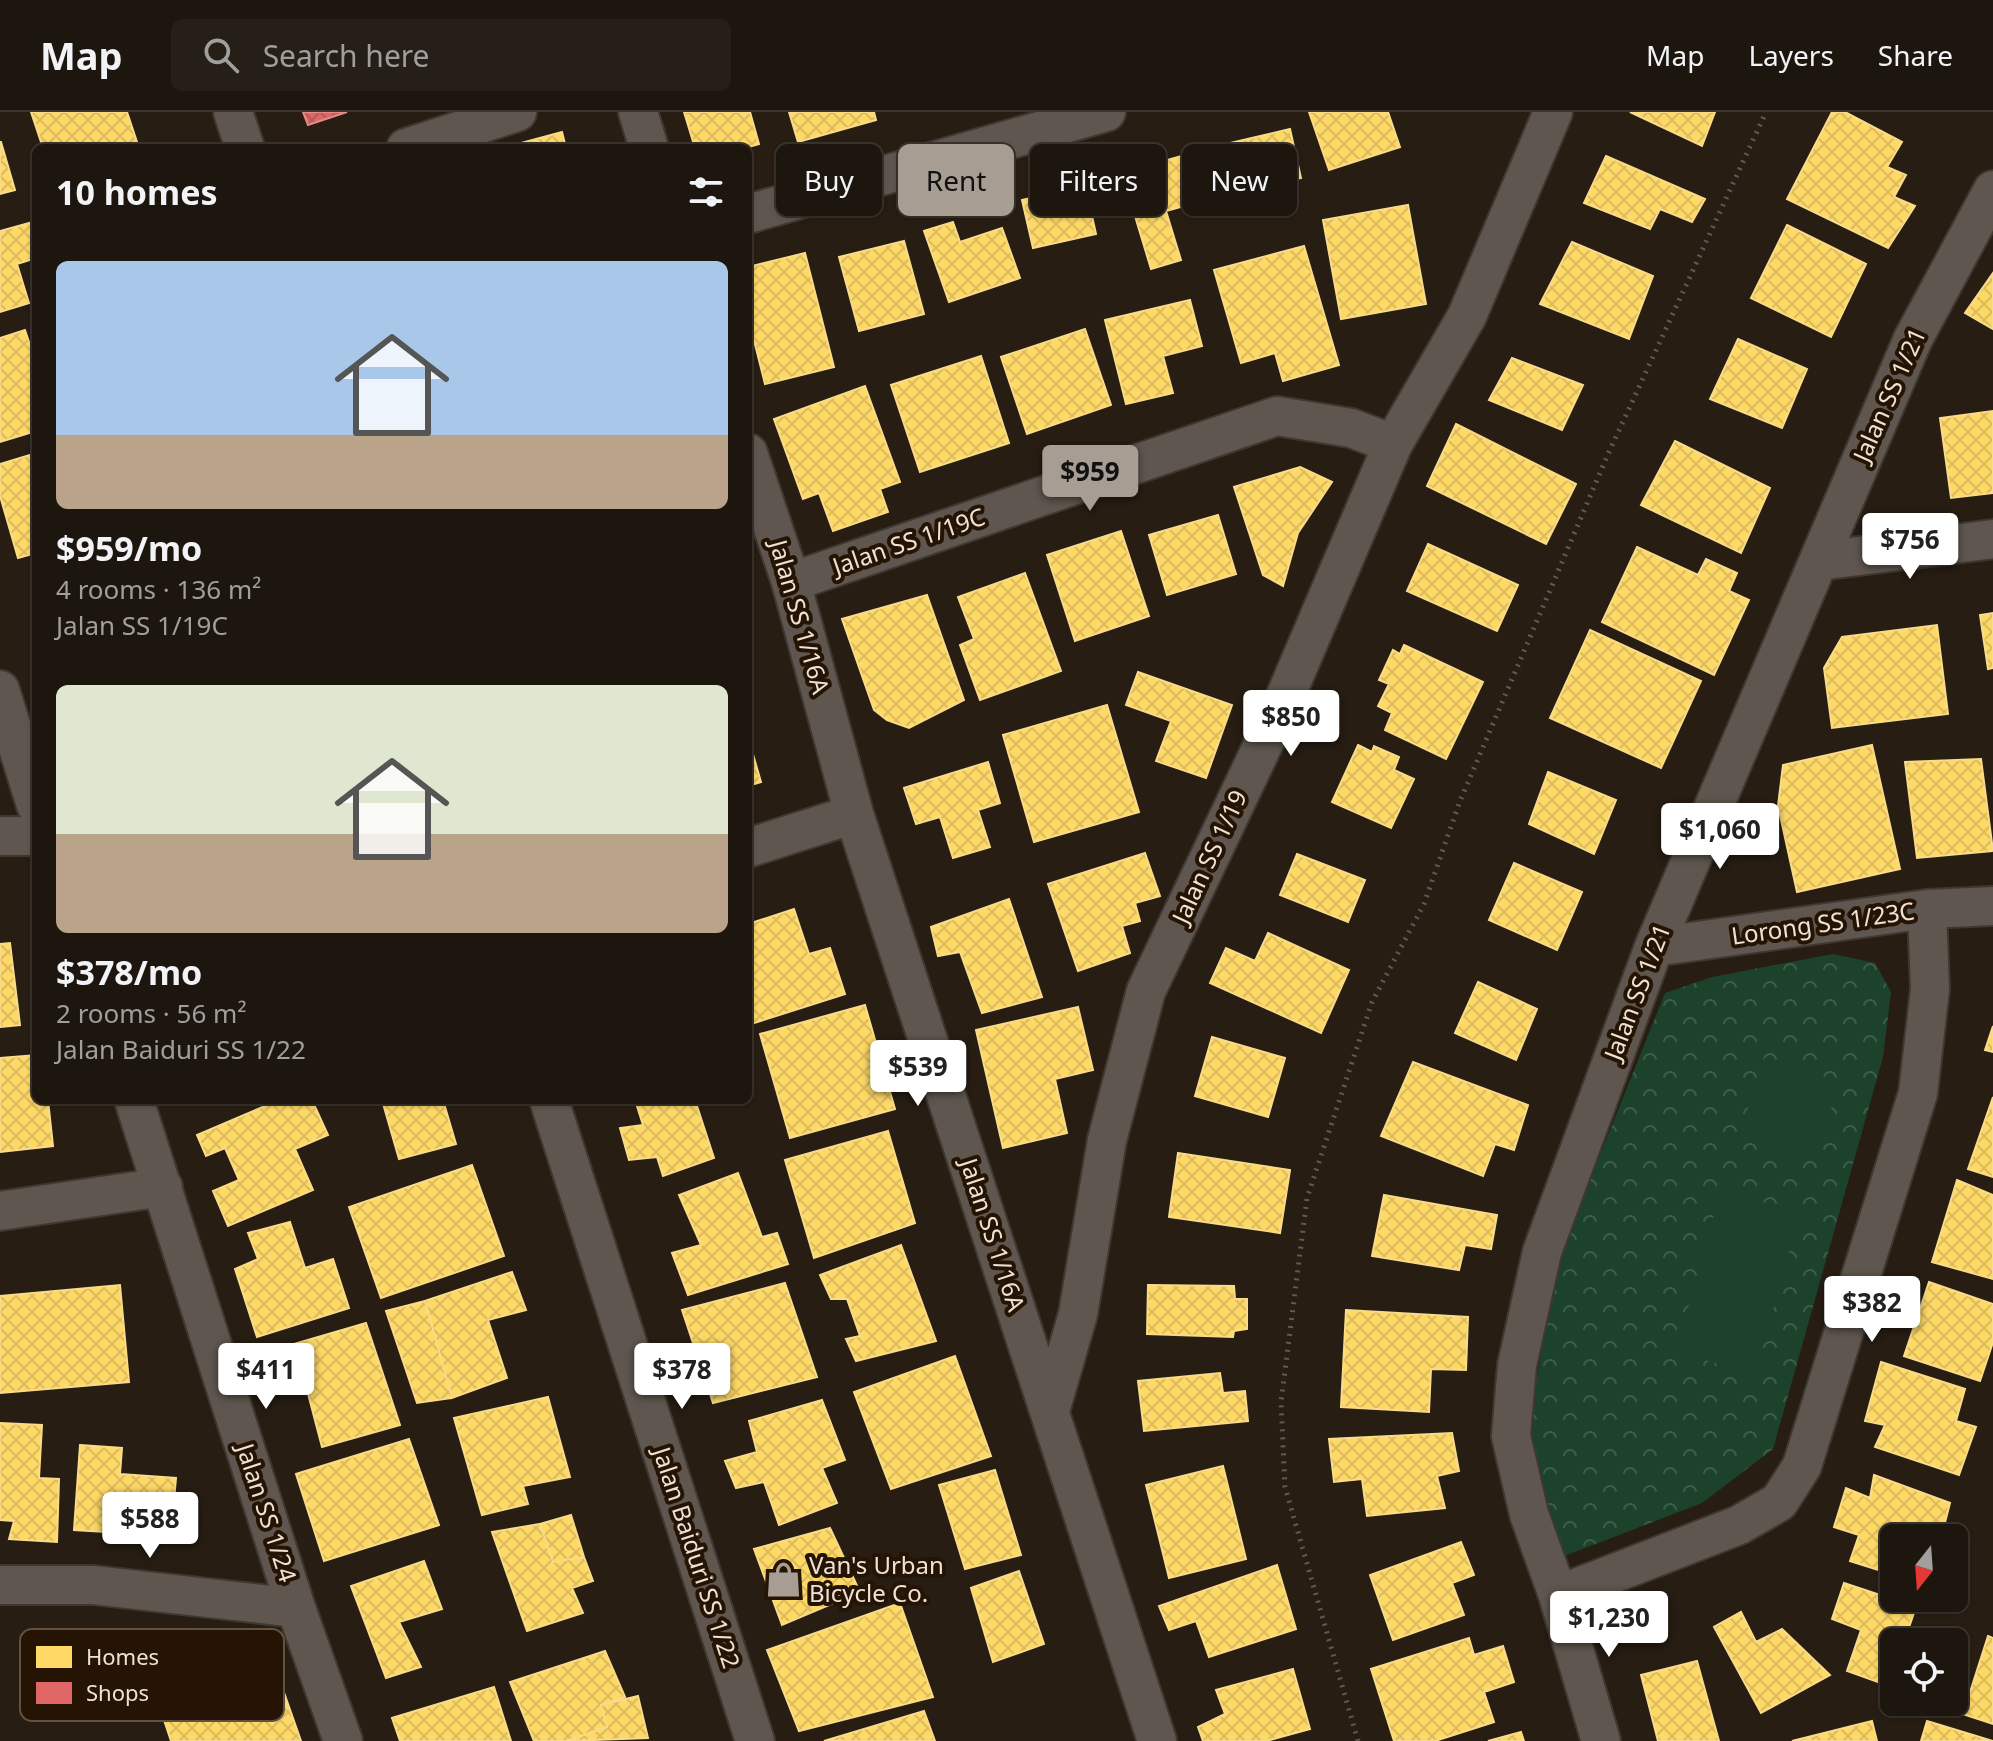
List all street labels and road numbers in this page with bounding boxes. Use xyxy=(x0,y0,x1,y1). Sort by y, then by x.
street label: Jalan SS 1/21 xyxy=(1844,322,1933,468)
street label: Jalan SS 1/19C xyxy=(826,499,989,583)
street label: Jalan SS 1/16A xyxy=(762,534,838,698)
street label: Jalan SS 1/19 xyxy=(1163,784,1254,930)
street label: Lorong SS 1/23C xyxy=(1729,893,1917,952)
street label: Jalan SS 1/21 xyxy=(1595,919,1678,1066)
street label: Jalan SS 1/16A xyxy=(953,1152,1034,1316)
street label: Jalan SS 1/24 xyxy=(229,1437,305,1586)
street label: Jalan Baiduri SS 1/22 xyxy=(645,1441,749,1672)

